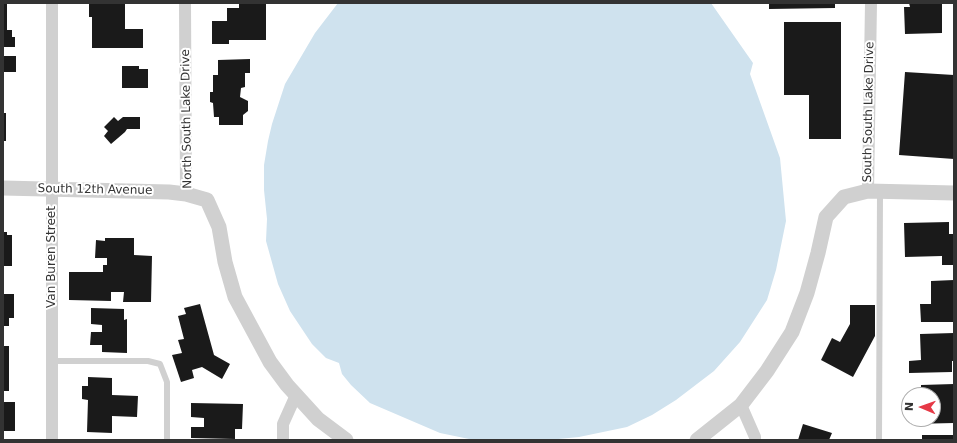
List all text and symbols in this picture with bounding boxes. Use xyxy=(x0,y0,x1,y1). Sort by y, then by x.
street label: South South Lake Drive xyxy=(861,41,877,183)
street label: North South Lake Drive xyxy=(179,49,195,189)
street label: South 12th Avenue xyxy=(38,182,152,198)
street label: Van Buren Street xyxy=(45,206,59,308)
north arrow xyxy=(901,387,941,427)
text: N xyxy=(903,402,916,411)

